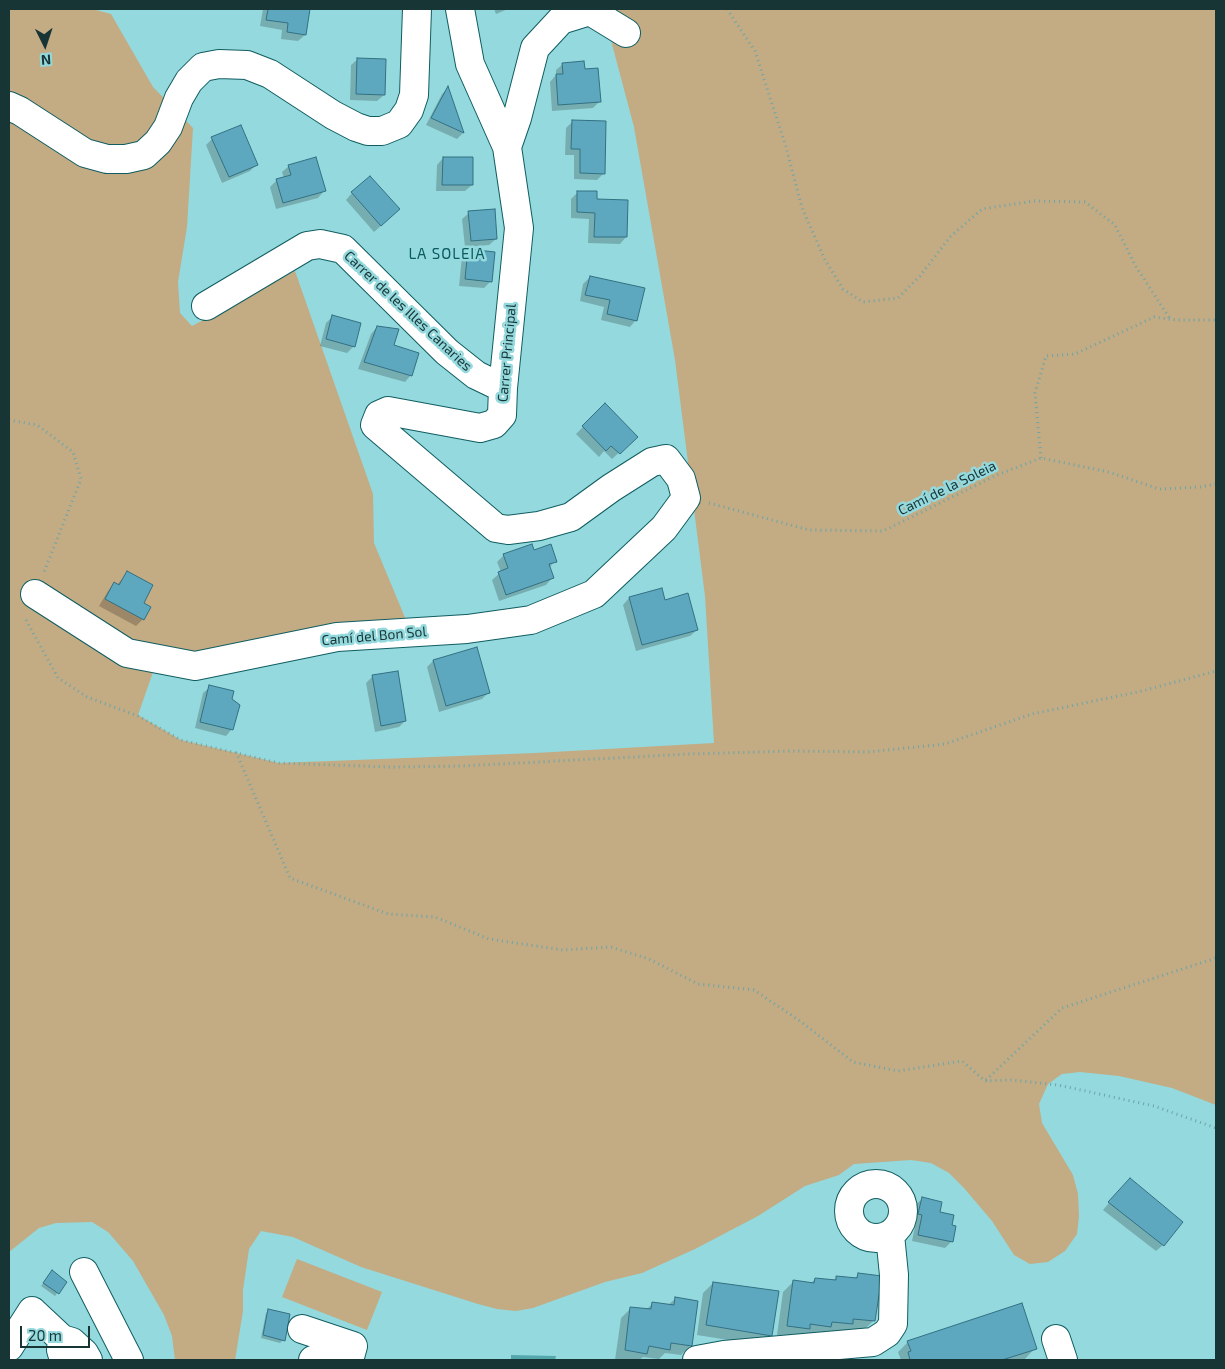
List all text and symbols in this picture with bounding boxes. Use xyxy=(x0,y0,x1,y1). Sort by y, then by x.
north arrow xyxy=(20,20,70,70)
text: N xyxy=(40,52,52,69)
district label: LA SOLEIA xyxy=(407,245,487,263)
street label: Carrer de les Illes Canaries xyxy=(341,247,475,375)
street label: Carrer Principal xyxy=(494,303,520,403)
street label: Camí de la Soleia xyxy=(895,457,999,519)
street label: Camí del Bon Sol xyxy=(321,623,427,649)
scale bar xyxy=(22,1316,92,1348)
text: 20 m xyxy=(28,1326,62,1344)

